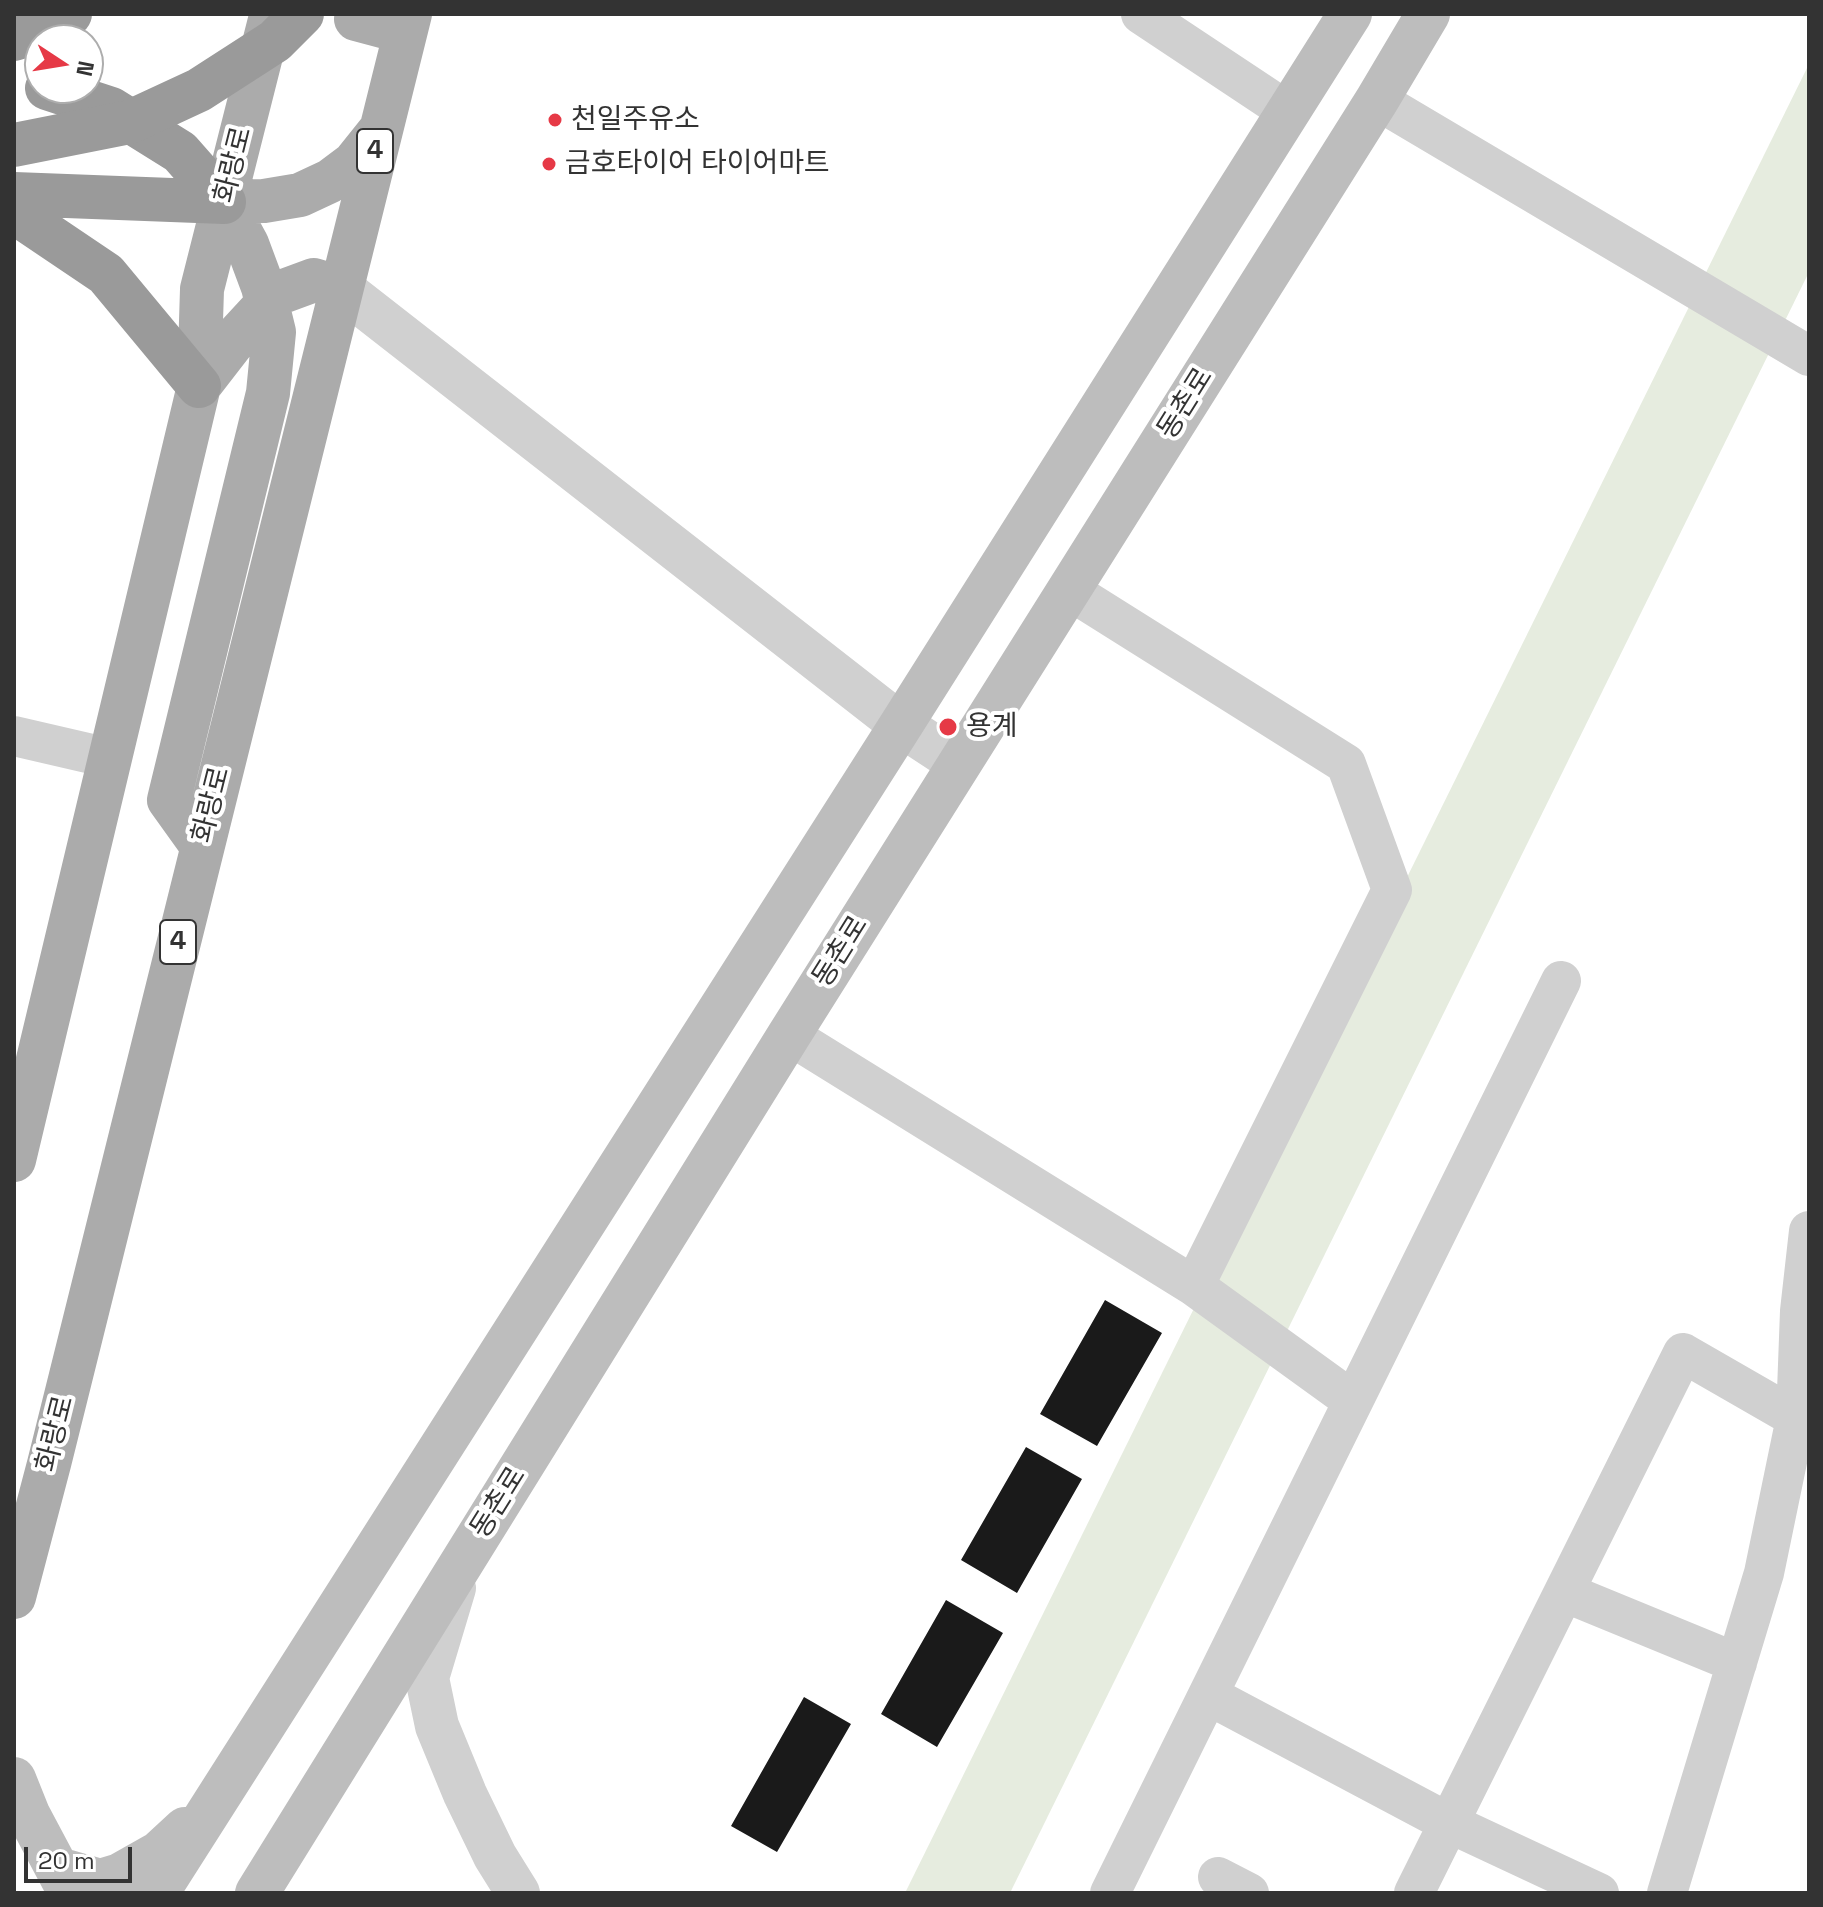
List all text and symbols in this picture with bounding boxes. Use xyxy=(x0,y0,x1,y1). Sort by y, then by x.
north arrow xyxy=(24,24,104,104)
text: N xyxy=(70,58,101,79)
place label: 천일주유소 xyxy=(571,103,700,137)
marker: 천일주유소 xyxy=(546,111,564,129)
street label: 화랑로 xyxy=(208,123,260,207)
road number: 4 xyxy=(357,129,393,173)
place label: 금호타이어 타이어마트 xyxy=(565,147,830,181)
marker: 금호타이어 타이어마트 xyxy=(540,155,558,173)
street label: 동촌로 xyxy=(1151,362,1221,446)
place label: 용계 xyxy=(966,710,1018,744)
marker: 용계 xyxy=(937,716,959,738)
street label: 화랑로 xyxy=(186,763,238,847)
street label: 동촌로 xyxy=(806,910,876,994)
road number: 4 xyxy=(160,920,196,964)
street label: 화랑로 xyxy=(30,1392,82,1476)
street label: 동촌로 xyxy=(464,1461,534,1545)
scale bar xyxy=(28,1831,136,1881)
text: 20 m xyxy=(38,1845,95,1876)

